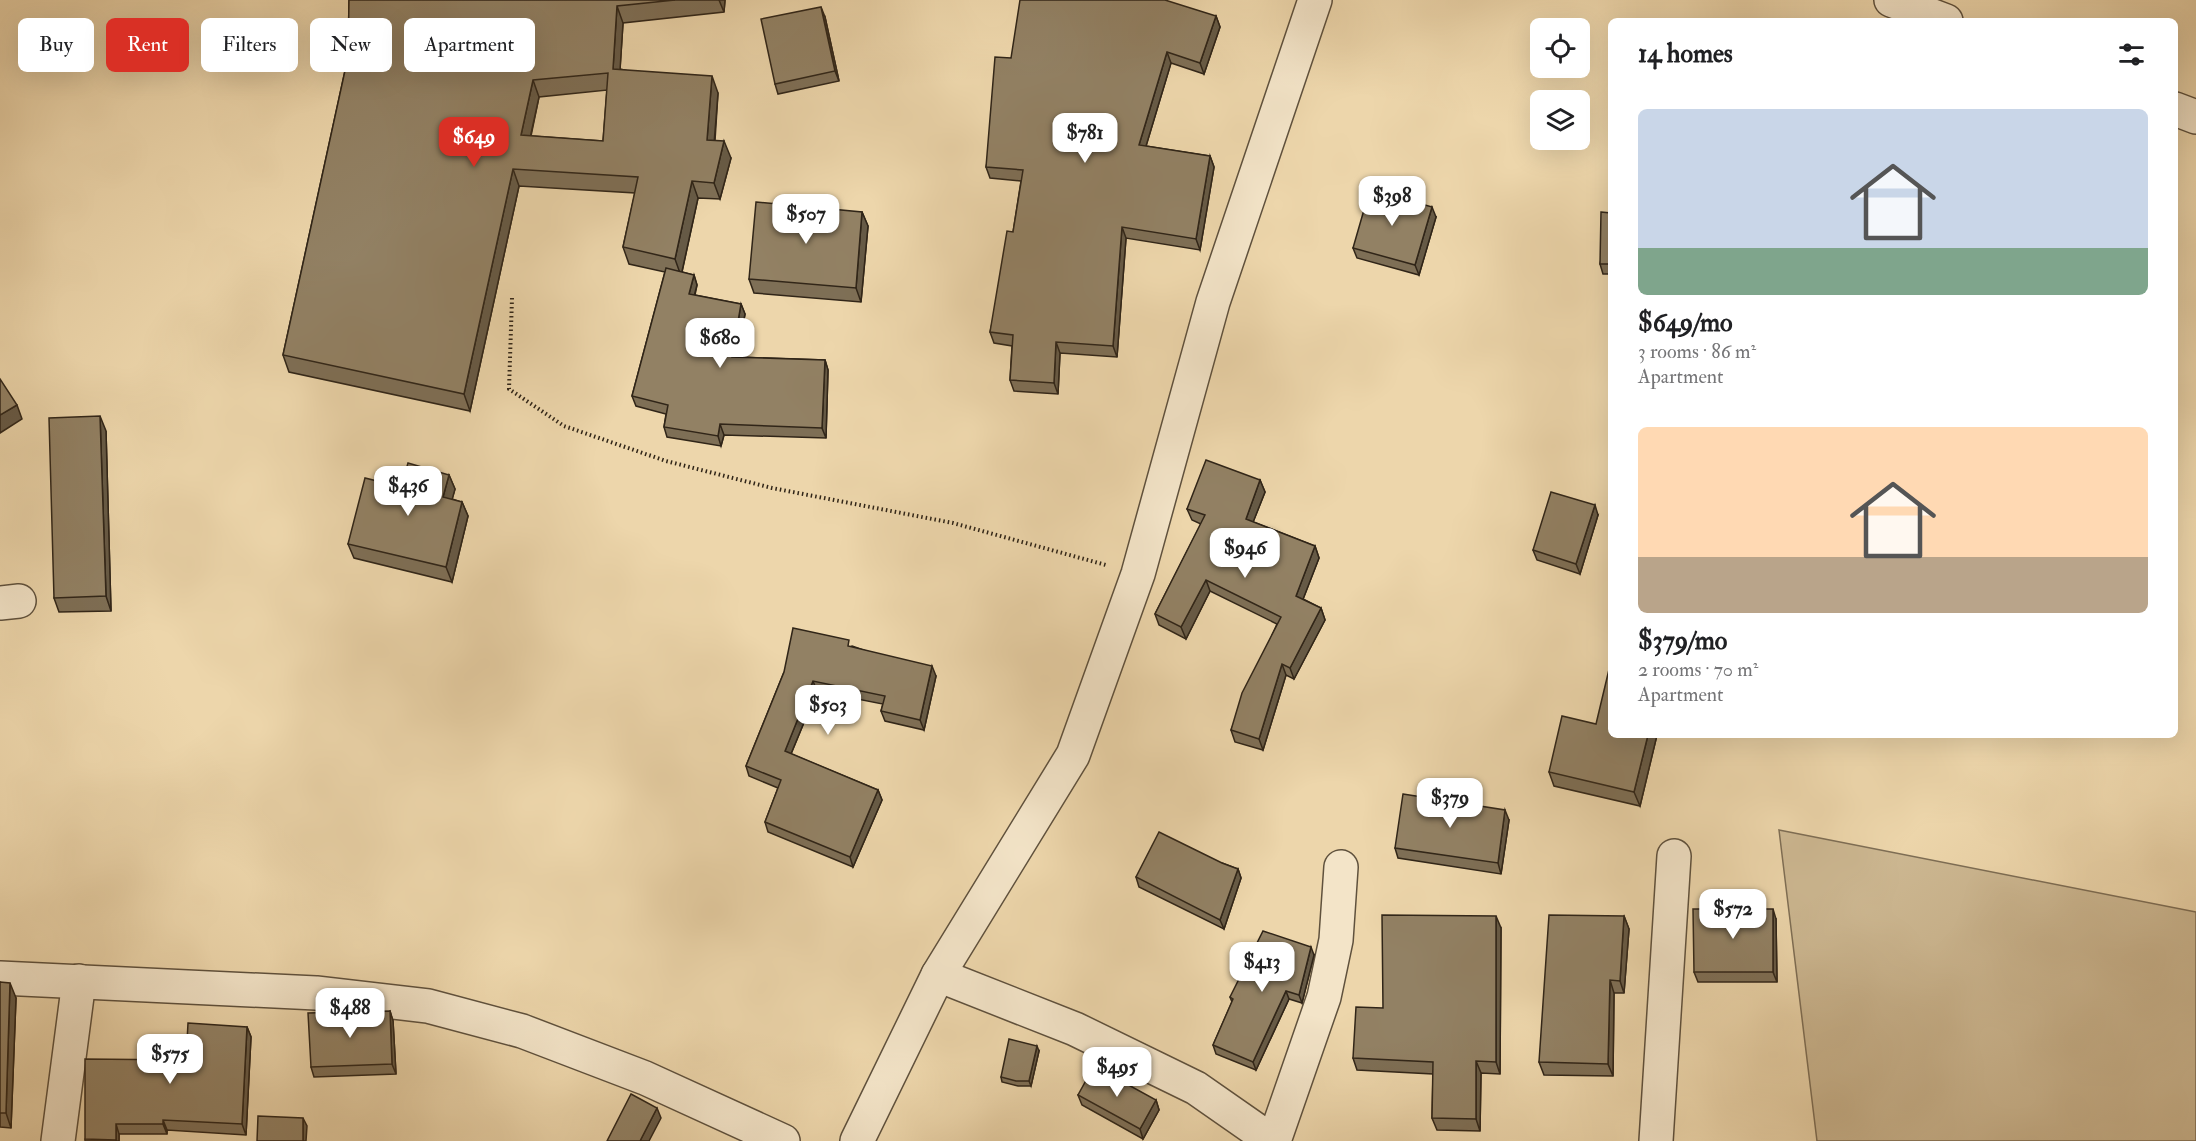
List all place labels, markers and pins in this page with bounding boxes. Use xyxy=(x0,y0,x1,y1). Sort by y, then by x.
pin: $781 xyxy=(1049,113,1121,164)
pin: $649 xyxy=(438,117,510,168)
pin: $398 xyxy=(1356,176,1428,227)
pin: $507 xyxy=(770,194,842,245)
pin: $680 xyxy=(684,318,756,369)
pin: $436 xyxy=(372,466,444,517)
pin: $946 xyxy=(1209,528,1281,579)
pin: $503 xyxy=(792,685,864,736)
pin: $379 xyxy=(1414,778,1486,829)
pin: $572 xyxy=(1697,889,1769,940)
pin: $413 xyxy=(1226,942,1298,993)
pin: $488 xyxy=(314,988,386,1039)
pin: $575 xyxy=(134,1034,206,1085)
pin: $495 xyxy=(1081,1047,1153,1098)

